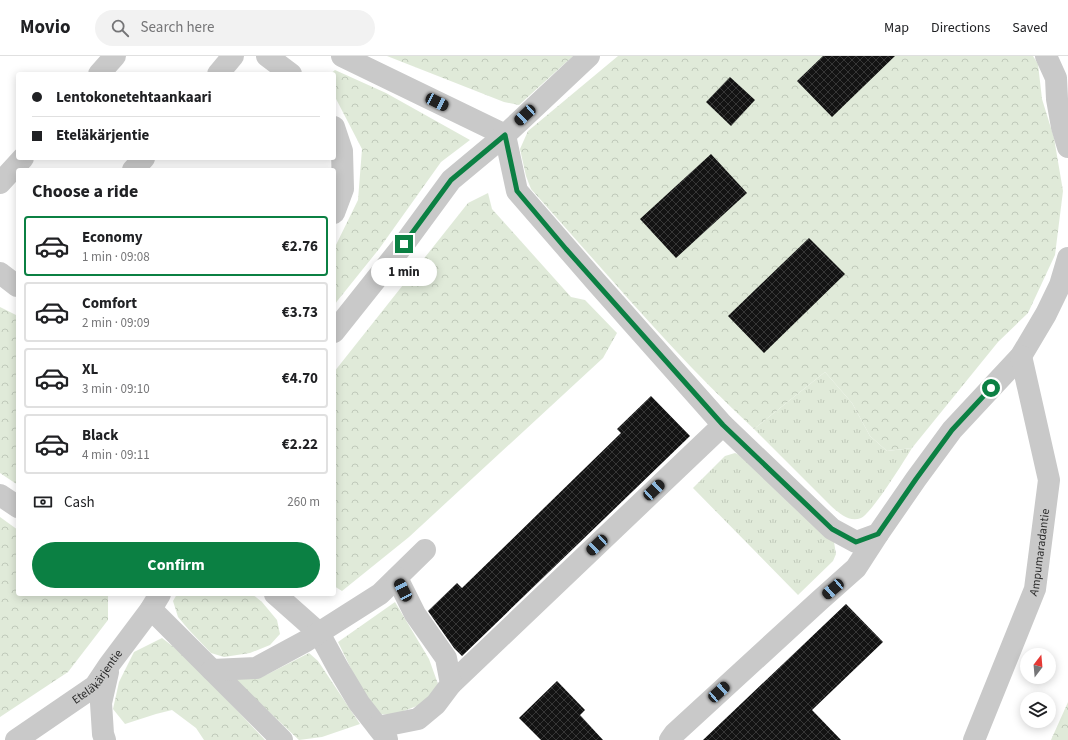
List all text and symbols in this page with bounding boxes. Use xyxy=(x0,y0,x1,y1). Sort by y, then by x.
search box xyxy=(95,10,375,46)
text: Movio xyxy=(20,14,71,41)
icon: search xyxy=(109,17,131,39)
text: Search here xyxy=(141,17,215,38)
text: Map xyxy=(884,18,909,38)
text: Directions xyxy=(931,18,990,38)
text: Saved xyxy=(1012,18,1048,38)
text: Lentokonetehtaankaari xyxy=(56,87,212,108)
car xyxy=(424,91,450,113)
car xyxy=(512,102,538,128)
text: Eteläkärjentie xyxy=(56,125,149,146)
text: Choose a ride xyxy=(32,179,138,204)
text: Economy xyxy=(82,227,143,248)
icon: car xyxy=(34,228,70,264)
route end xyxy=(395,235,413,253)
text: €2.76 xyxy=(282,236,318,257)
text: 1 min · 09:08 xyxy=(82,248,150,266)
callout: 1 min xyxy=(371,258,437,286)
text: 1 min xyxy=(388,263,420,281)
text: Comfort xyxy=(82,293,137,314)
icon: car xyxy=(34,294,70,330)
text: €3.73 xyxy=(282,302,318,323)
text: 2 min · 09:09 xyxy=(82,314,150,332)
text: XL xyxy=(82,359,98,380)
icon: car xyxy=(34,360,70,396)
text: €4.70 xyxy=(282,368,318,389)
route start xyxy=(982,379,1000,397)
text: 3 min · 09:10 xyxy=(82,380,150,398)
text: Black xyxy=(82,425,119,446)
icon: car xyxy=(34,426,70,462)
text: €2.22 xyxy=(282,434,318,455)
text: 4 min · 09:11 xyxy=(82,446,150,464)
car xyxy=(641,477,667,503)
icon: cash xyxy=(32,491,54,513)
text: Cash xyxy=(64,492,95,513)
text: 260 m xyxy=(287,493,320,511)
street label: Ampumaradantie xyxy=(1025,507,1054,599)
car xyxy=(584,532,610,558)
button: Confirm xyxy=(32,542,320,588)
car xyxy=(392,577,414,603)
car xyxy=(820,577,846,601)
street label: Eteläkärjentie xyxy=(69,646,127,708)
north arrow xyxy=(1020,648,1056,684)
map controls xyxy=(1020,648,1056,728)
car xyxy=(706,680,732,704)
button: layers xyxy=(1020,692,1056,728)

